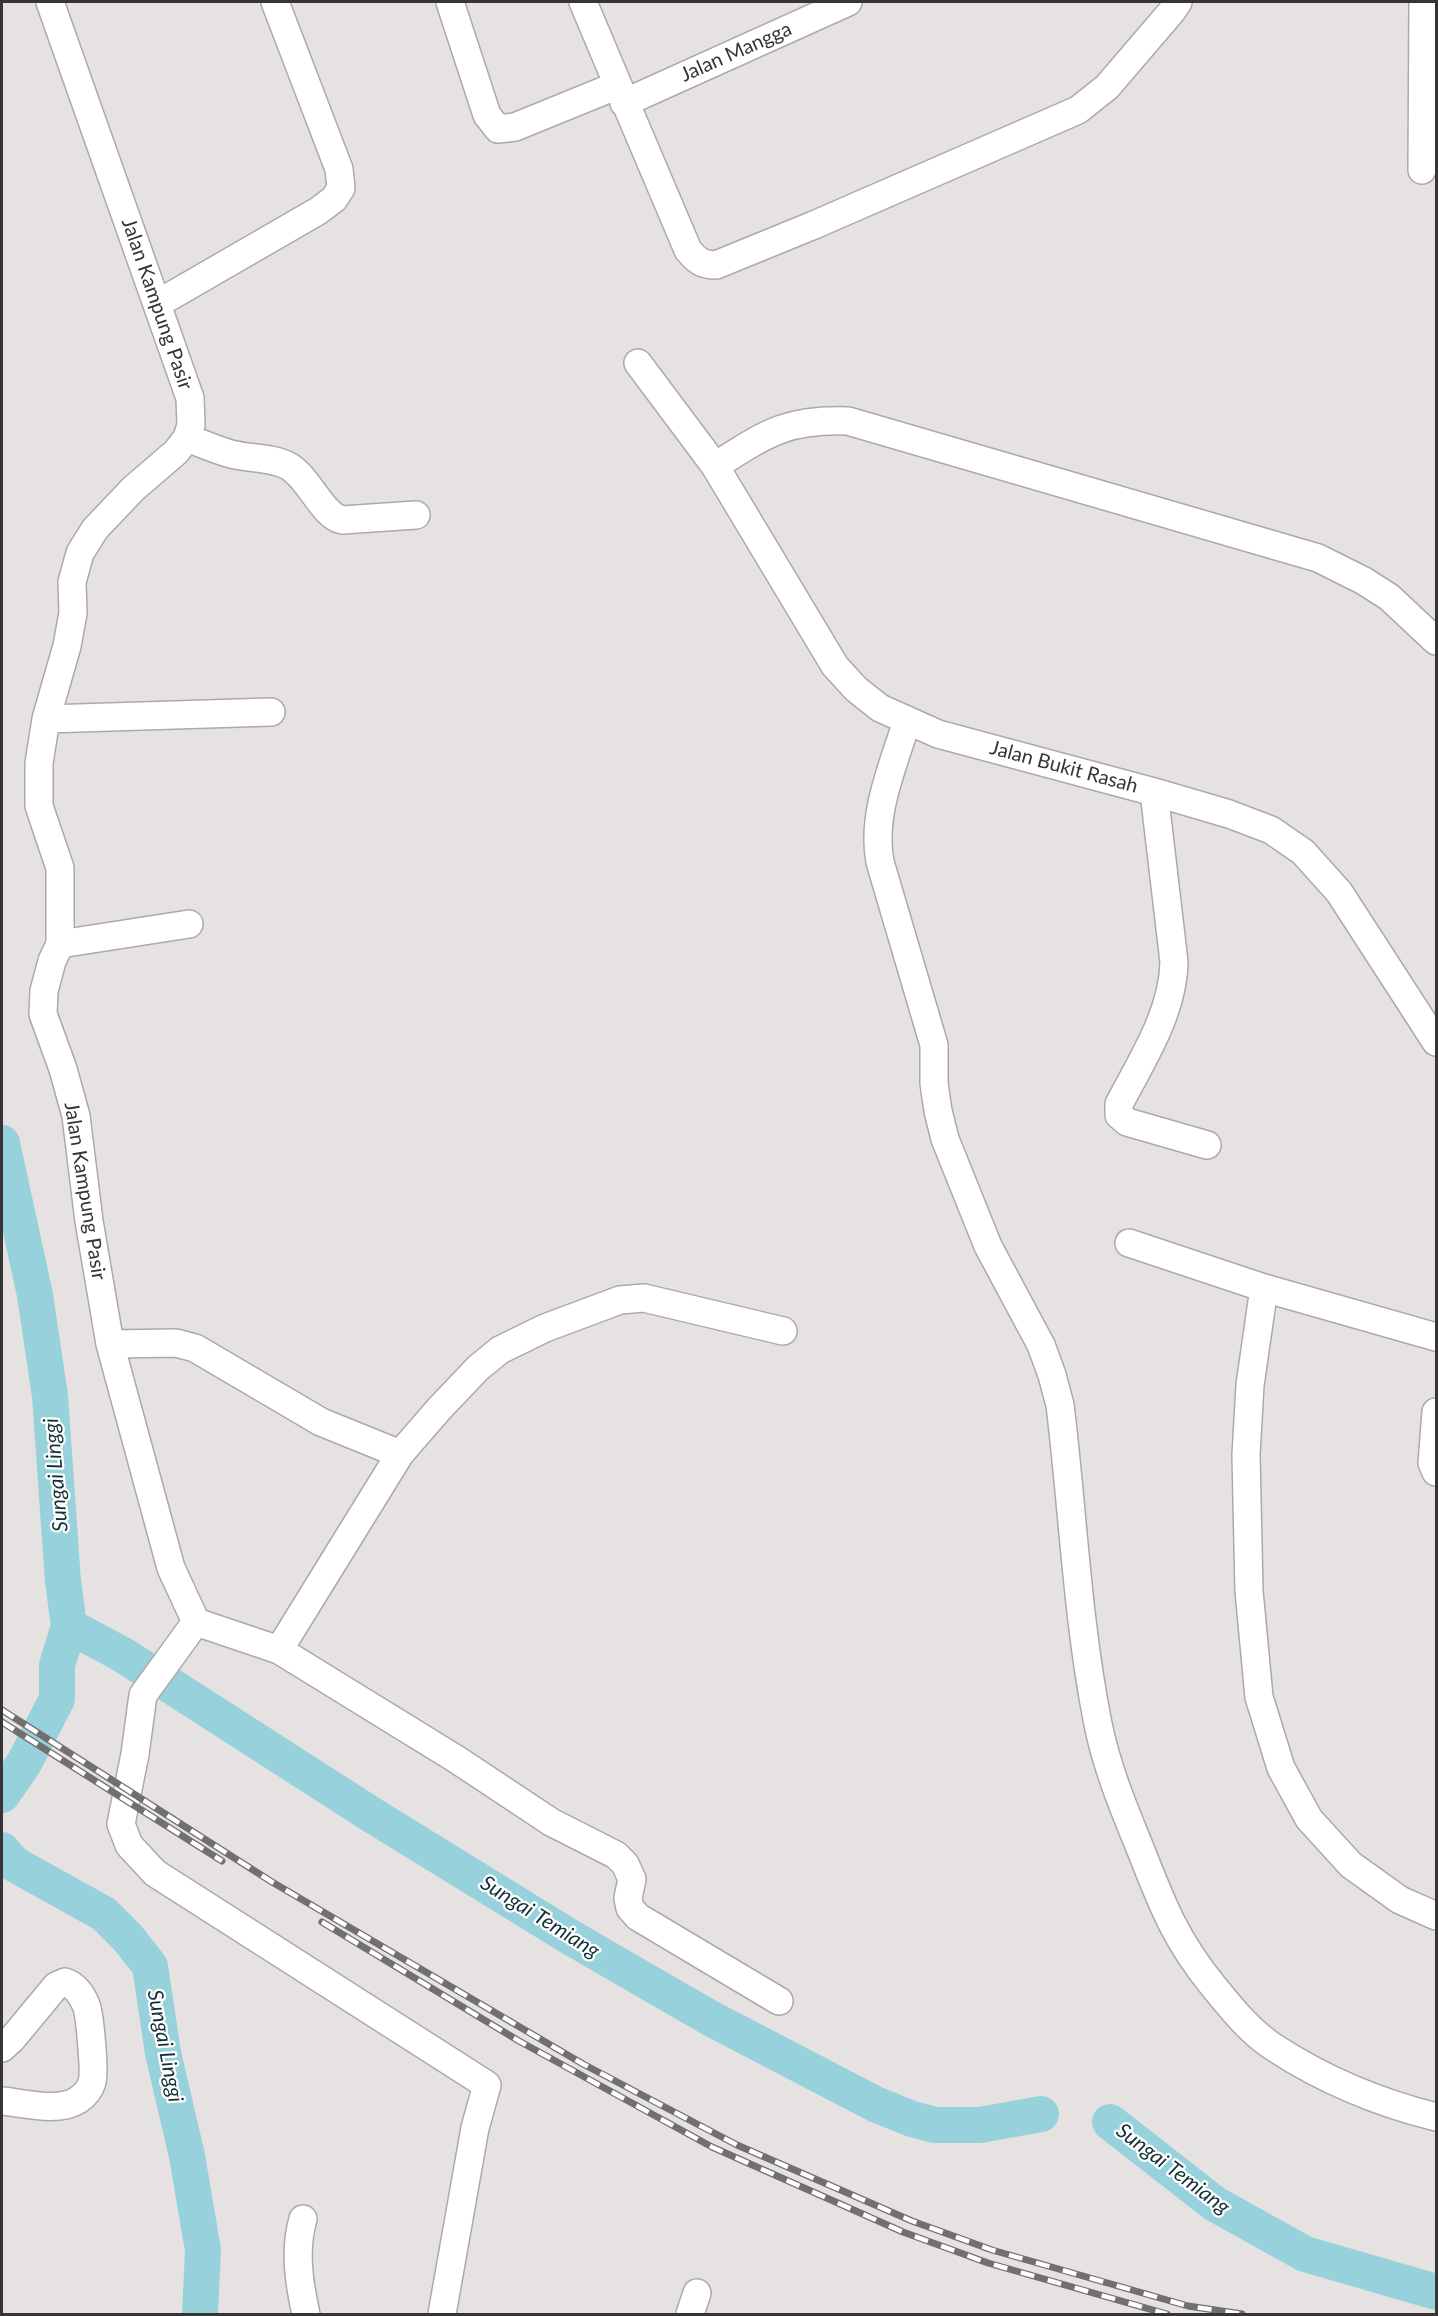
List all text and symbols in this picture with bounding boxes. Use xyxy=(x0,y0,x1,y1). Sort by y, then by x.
street label: Jalan Mangga xyxy=(677,17,795,87)
street label: Jalan Kampung Pasir xyxy=(116,215,198,393)
street label: Jalan Bukit Rasah xyxy=(987,736,1141,798)
street label: Jalan Kampung Pasir xyxy=(59,1100,111,1282)
water label: Sungai Linggi xyxy=(38,1417,74,1533)
water label: Sungai Temiang xyxy=(476,1870,604,1964)
water label: Sungai Linggi xyxy=(142,1988,188,2104)
water label: Sungai Temiang xyxy=(1111,2118,1235,2220)

